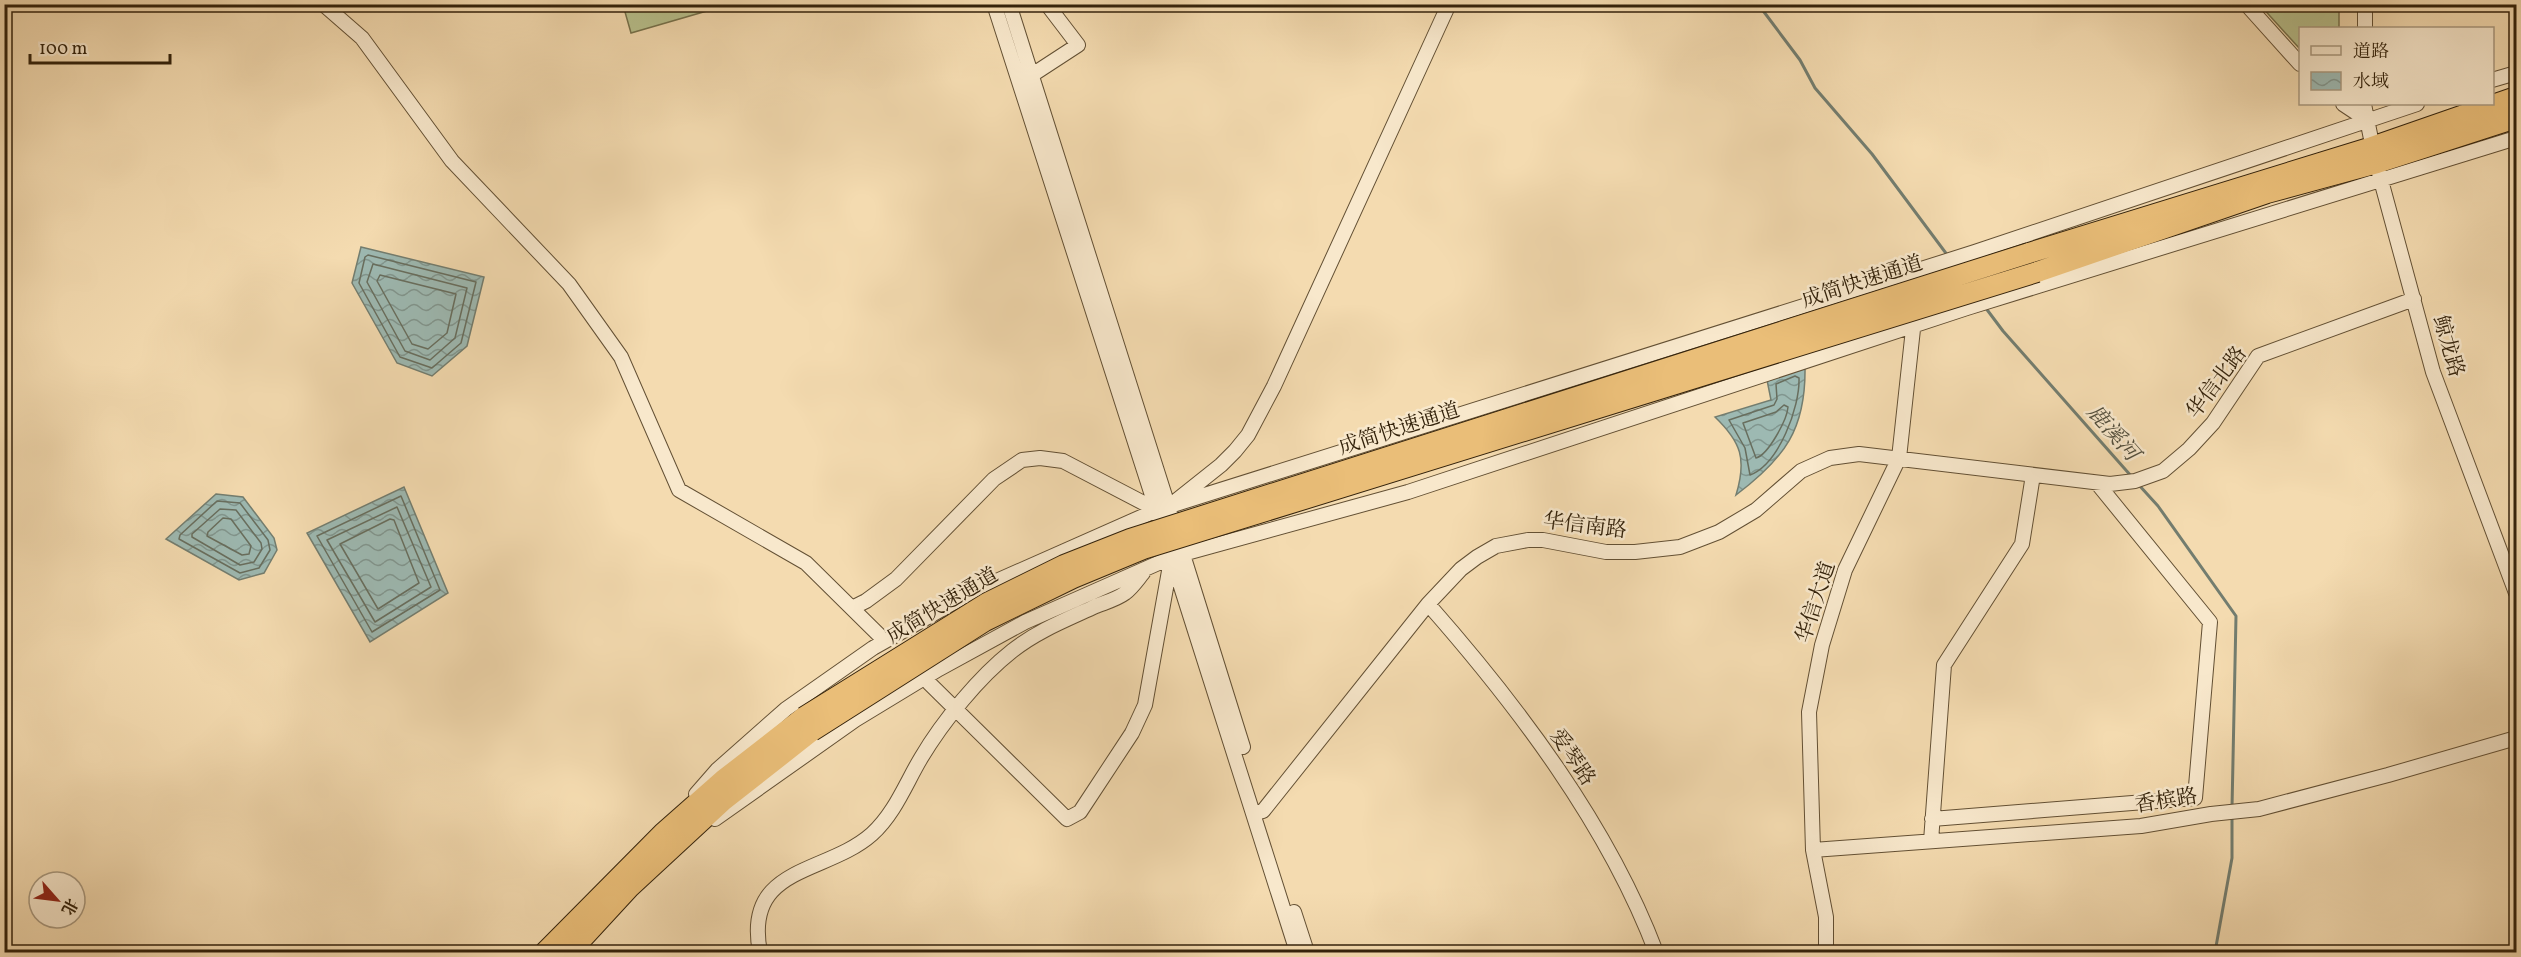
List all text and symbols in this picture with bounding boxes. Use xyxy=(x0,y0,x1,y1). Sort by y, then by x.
scale bar xyxy=(30,27,170,65)
legend xyxy=(2299,27,2494,105)
text: 100 m xyxy=(39,37,88,62)
text: 道路 xyxy=(2353,40,2389,65)
text: 水域 xyxy=(2353,70,2389,95)
street label: 成简快速通道 xyxy=(1798,249,1927,316)
street label: 鲸龙路 xyxy=(2425,312,2470,381)
street label: 华信北路 xyxy=(2180,341,2254,425)
street label: 成简快速通道 xyxy=(1335,396,1464,463)
water label: 鹿溪河 xyxy=(2079,399,2148,472)
street label: 华信南路 xyxy=(1541,507,1628,546)
street label: 华信大道 xyxy=(1790,558,1843,647)
street label: 成简快速通道 xyxy=(881,561,1004,651)
street label: 爱琴路 xyxy=(1542,724,1601,792)
street label: 香槟路 xyxy=(2133,782,2200,821)
north arrow xyxy=(27,870,87,930)
text: 北 xyxy=(55,894,82,918)

